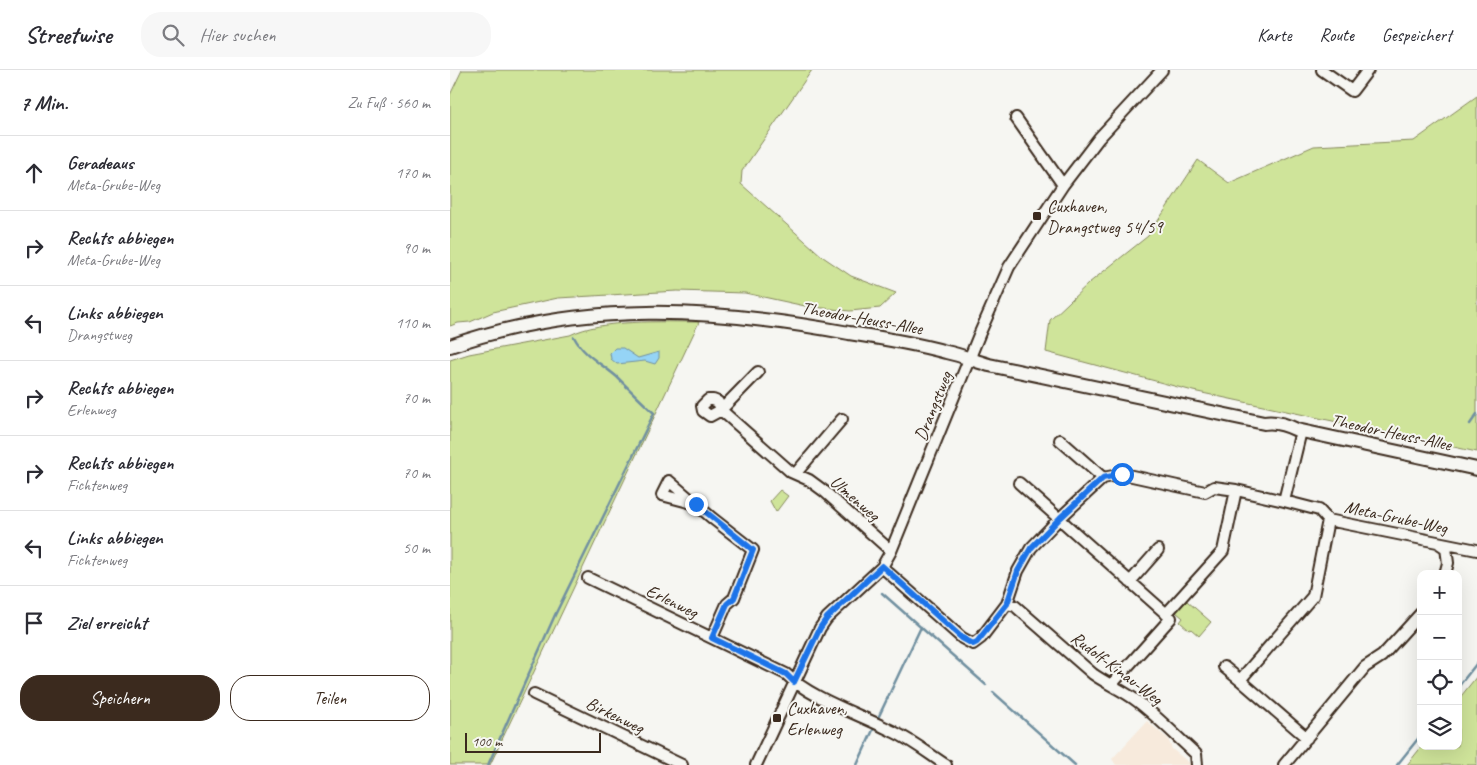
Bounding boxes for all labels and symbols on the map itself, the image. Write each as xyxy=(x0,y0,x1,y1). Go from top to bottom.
place label: Cuxhaven, Drangstweg 54/59 xyxy=(1047,195,1165,238)
marker: Cuxhaven, Drangstweg 54/59 xyxy=(1031,210,1043,222)
street label: Theodor-Heuss-Allee xyxy=(800,297,925,340)
street label: Drangstweg xyxy=(909,367,957,444)
street label: Theodor-Heuss-Allee xyxy=(1329,409,1454,456)
route start xyxy=(1111,463,1134,486)
street label: Ulmenweg xyxy=(826,470,886,527)
route end xyxy=(685,493,708,516)
street label: Meta-Grube-Weg xyxy=(1343,495,1451,539)
street label: Erlenweg xyxy=(643,579,703,624)
street label: Rudolf-Kinau-Weg xyxy=(1067,626,1168,711)
street label: Birkenweg xyxy=(583,692,649,739)
place label: Cuxhaven, Erlenweg xyxy=(787,697,847,740)
marker: Cuxhaven, Erlenweg xyxy=(771,712,783,724)
scale bar xyxy=(465,730,601,753)

